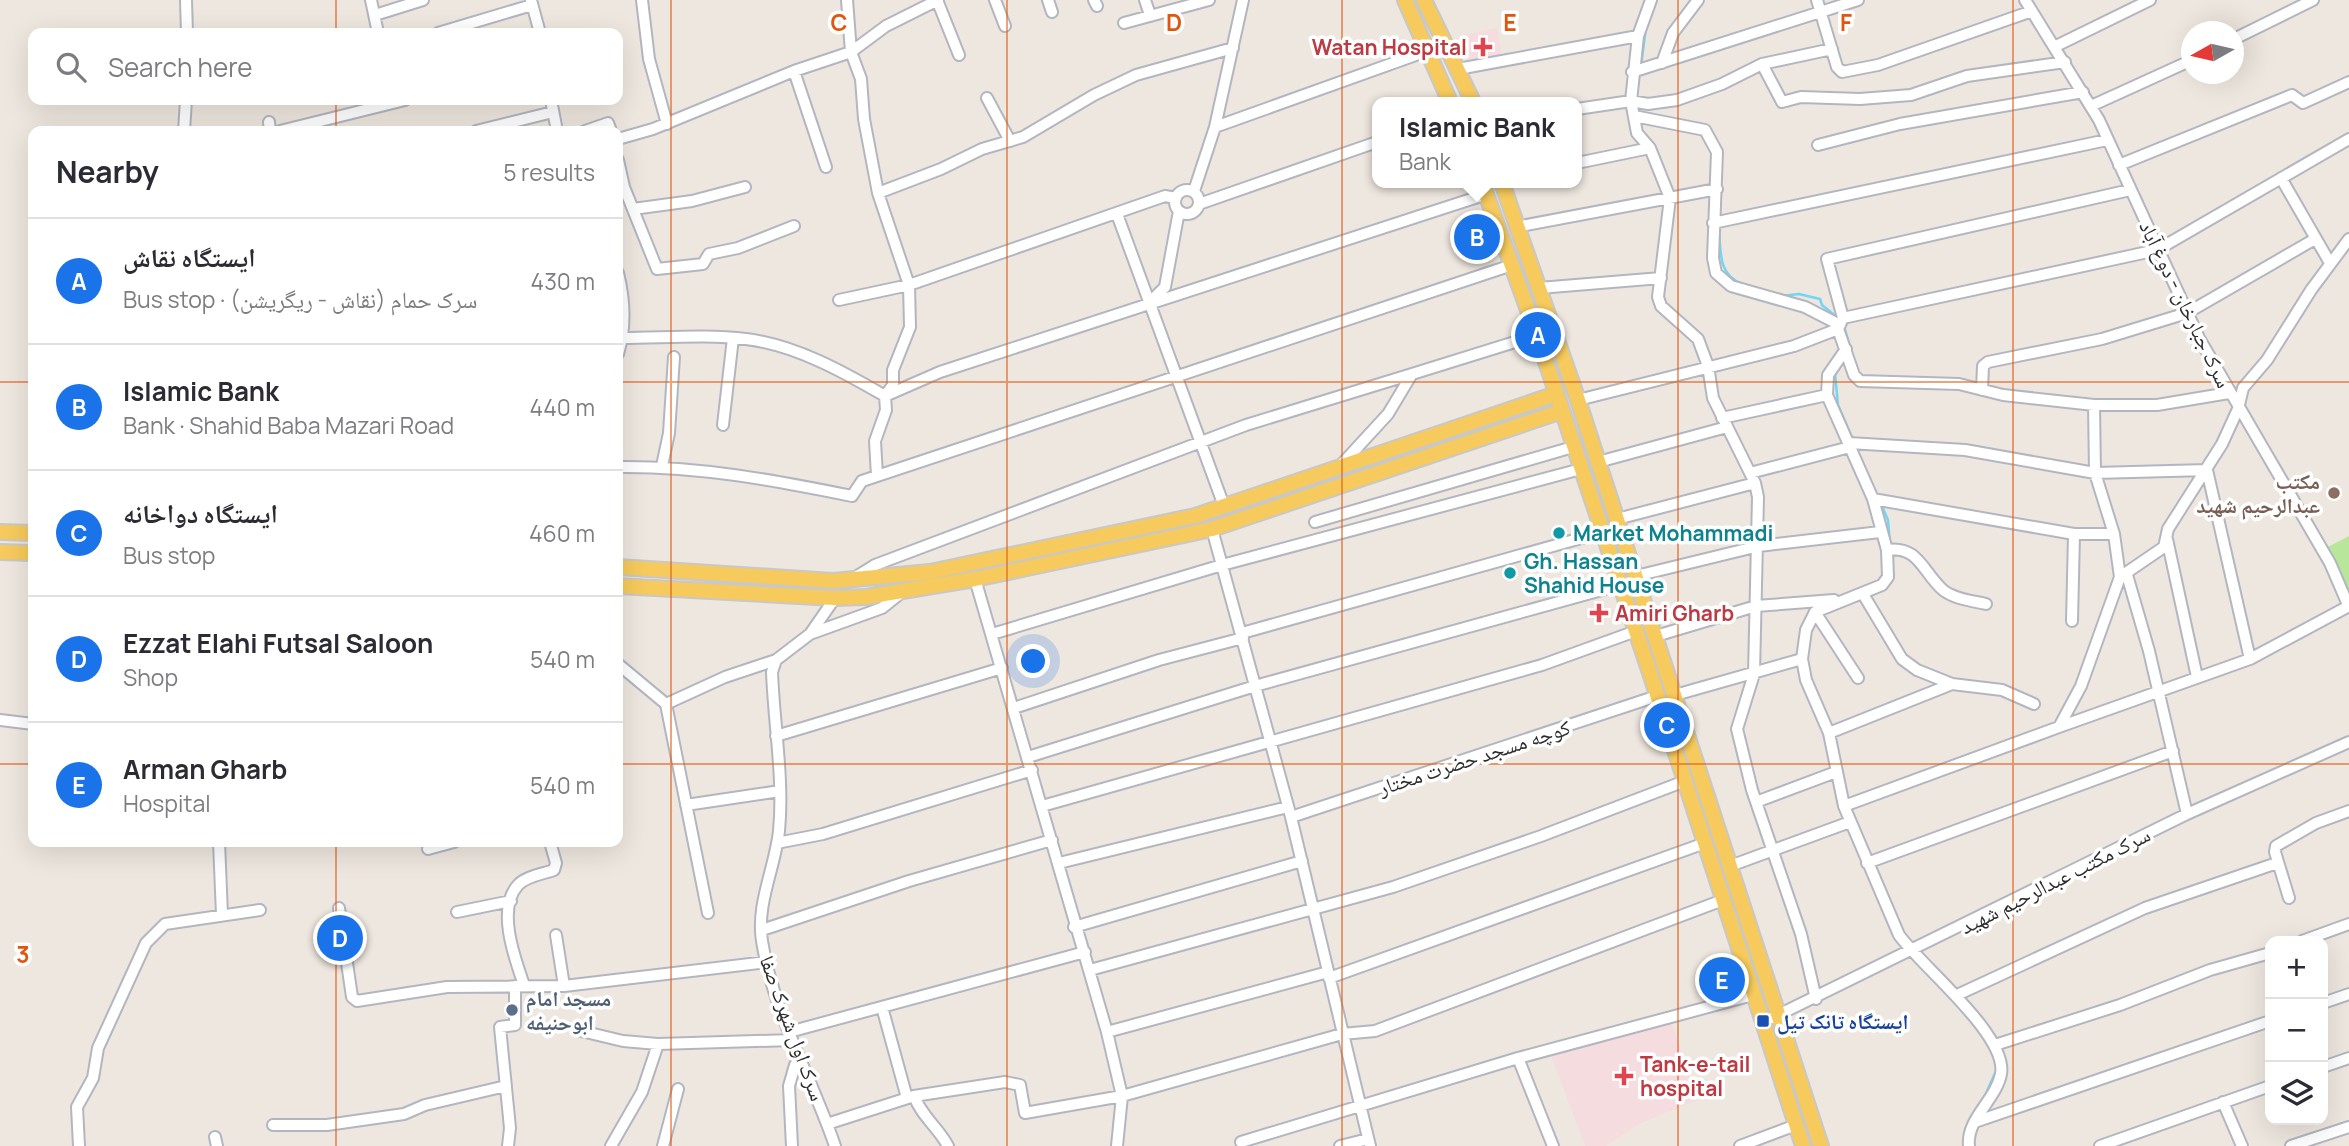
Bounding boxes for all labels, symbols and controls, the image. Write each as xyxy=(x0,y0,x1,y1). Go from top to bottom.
text: C xyxy=(831,6,848,38)
text: D xyxy=(1166,6,1182,38)
text: E xyxy=(1503,6,1517,38)
text: F xyxy=(1840,6,1852,38)
north arrow xyxy=(2181,21,2244,84)
search box xyxy=(28,28,623,105)
place label: Watan Hospital xyxy=(1312,33,1467,61)
marker: Watan Hospital xyxy=(1473,37,1493,57)
icon: search xyxy=(52,48,90,86)
text: Search here xyxy=(108,49,253,85)
popup xyxy=(1372,97,1582,188)
text: Islamic Bank xyxy=(1399,109,1555,145)
text: Bank xyxy=(1399,145,1451,177)
text: Nearby xyxy=(56,151,159,192)
text: 5 results xyxy=(503,156,595,188)
pin: B xyxy=(1454,211,1500,263)
street label: سرک جبارخان - دوغ آباد xyxy=(2133,216,2239,392)
text: ایستگاه نقاش xyxy=(123,239,256,275)
text: A xyxy=(71,265,87,297)
text: 430 m xyxy=(531,265,595,297)
text: Bus stop · سرک حمام (نقاش - ریگریشن) xyxy=(123,283,477,315)
pin: A xyxy=(1515,309,1561,361)
text: Islamic Bank xyxy=(123,373,279,409)
text: B xyxy=(72,391,86,423)
text: 440 m xyxy=(530,391,595,423)
text: Bank · Shahid Baba Mazari Road xyxy=(123,409,454,441)
place label: مکتب عبدالرحیم شهید xyxy=(2196,467,2320,520)
marker: مکتب عبدالرحیم شهید xyxy=(2326,485,2342,501)
text: ایستگاه دواخانه xyxy=(123,495,278,531)
text: C xyxy=(71,517,88,549)
text: 460 m xyxy=(529,517,595,549)
place label: Market Mohammadi xyxy=(1573,519,1773,547)
marker: Market Mohammadi xyxy=(1551,525,1567,541)
text: Bus stop xyxy=(123,539,215,571)
place label: Gh. Hassan Shahid House xyxy=(1524,547,1665,599)
marker: Gh. Hassan Shahid House xyxy=(1502,565,1518,581)
place label: Amiri Gharb xyxy=(1615,599,1734,627)
marker: Amiri Gharb xyxy=(1589,603,1609,623)
text: Ezzat Elahi Futsal Saloon xyxy=(123,625,433,661)
text: D xyxy=(71,643,87,675)
text: 540 m xyxy=(530,643,595,675)
your location xyxy=(1016,644,1050,678)
text: Shop xyxy=(123,661,178,693)
pin: C xyxy=(1644,699,1690,751)
street label: کوچه مسجد حضرت مختار xyxy=(1373,713,1574,802)
text: Arman Gharb xyxy=(123,751,287,787)
text: E xyxy=(72,769,86,801)
text: 540 m xyxy=(530,769,595,801)
text: Hospital xyxy=(123,787,211,819)
street label: سرک مکتب عبدالرحیم شهید xyxy=(1955,820,2155,941)
pin: D xyxy=(317,912,363,964)
map controls xyxy=(2265,936,2328,1125)
button: + xyxy=(2265,936,2328,999)
text: 3 xyxy=(16,938,30,970)
street label: سرک اول شهرک صفا xyxy=(754,951,832,1105)
pin: E xyxy=(1699,954,1745,1006)
place label: مسجد امام ابوحنیفه xyxy=(526,984,611,1036)
button: − xyxy=(2265,999,2328,1062)
marker: مسجد امام ابوحنیفه xyxy=(504,1002,520,1018)
place label: ایستگاه تانک تیل xyxy=(1777,1007,1908,1035)
marker: ایستگاه تانک تیل xyxy=(1755,1013,1771,1029)
place label: Tank-e-tail hospital xyxy=(1640,1050,1750,1102)
button: layers xyxy=(2265,1062,2328,1125)
marker: Tank-e-tail hospital xyxy=(1614,1066,1634,1086)

